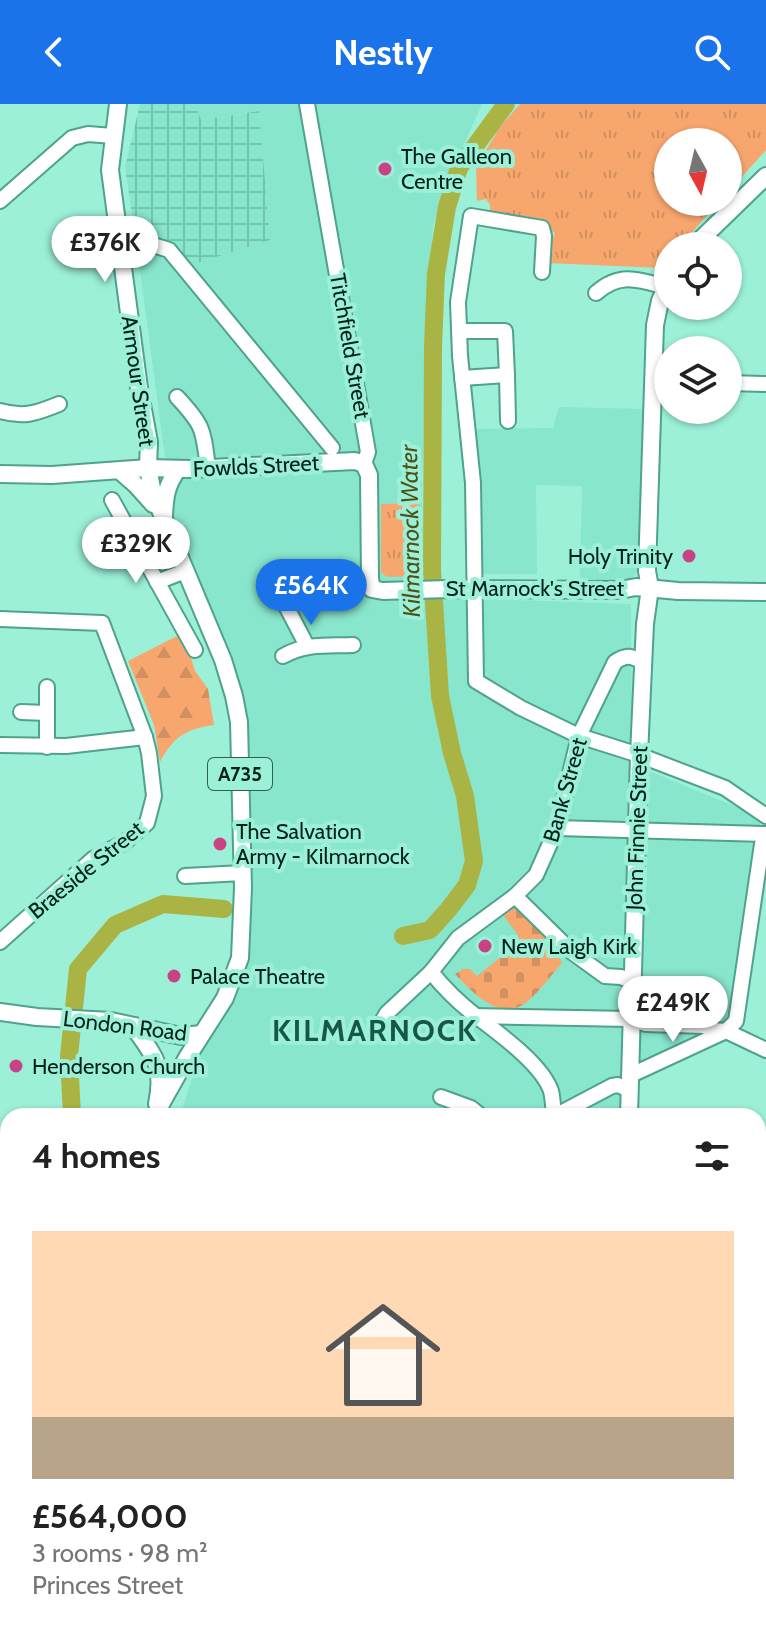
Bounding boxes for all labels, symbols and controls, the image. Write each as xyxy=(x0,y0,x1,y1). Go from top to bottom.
icon: back xyxy=(32,30,76,74)
text: Nestly xyxy=(333,30,433,74)
icon: search xyxy=(690,30,734,74)
north arrow xyxy=(654,128,742,216)
map controls xyxy=(654,128,742,424)
place label: The Galleon Centre xyxy=(401,143,512,195)
marker: The Galleon Centre xyxy=(376,160,394,178)
pin: £376K xyxy=(49,216,161,284)
text: £376K xyxy=(69,226,141,258)
button: locate xyxy=(654,232,742,320)
street label: Titchfield Street xyxy=(324,271,376,421)
street label: Armour Street xyxy=(115,314,161,449)
button: layers xyxy=(654,336,742,424)
water label: Kilmarnock Water xyxy=(394,443,426,618)
street label: Fowlds Street xyxy=(192,449,320,483)
pin: £329K xyxy=(80,517,192,585)
text: £329K xyxy=(100,527,172,559)
place label: Holy Trinity xyxy=(568,543,673,570)
marker: Holy Trinity xyxy=(680,547,698,565)
pin: £564K xyxy=(255,559,367,627)
text: £564K xyxy=(274,569,348,601)
street label: St Marnock's Street xyxy=(446,575,625,602)
street label: Bank Street xyxy=(537,734,593,845)
street label: John Finnie Street xyxy=(621,745,653,912)
road number: A735 xyxy=(208,758,272,790)
street label: Braeside Street xyxy=(23,815,149,925)
place label: The Salvation Army - Kilmarnock xyxy=(236,818,410,870)
marker: The Salvation Army - Kilmarnock xyxy=(211,835,229,853)
place label: New Laigh Kirk xyxy=(501,933,637,960)
marker: New Laigh Kirk xyxy=(476,937,494,955)
place label: Palace Theatre xyxy=(190,963,325,990)
marker: Palace Theatre xyxy=(165,967,183,985)
pin: £249K xyxy=(617,976,729,1044)
text: £249K xyxy=(636,986,710,1018)
street label: London Road xyxy=(62,1005,188,1047)
district label: KILMARNOCK xyxy=(272,1012,478,1049)
place label: Henderson Church xyxy=(32,1053,205,1080)
marker: Henderson Church xyxy=(7,1057,25,1075)
icon: filters xyxy=(690,1134,734,1178)
text: 4 homes xyxy=(32,1135,160,1177)
icon: home xyxy=(311,1283,455,1427)
text: £564,000 xyxy=(32,1495,188,1537)
text: 3 rooms · 98 m² xyxy=(32,1537,208,1569)
text: Princes Street xyxy=(32,1569,183,1601)

